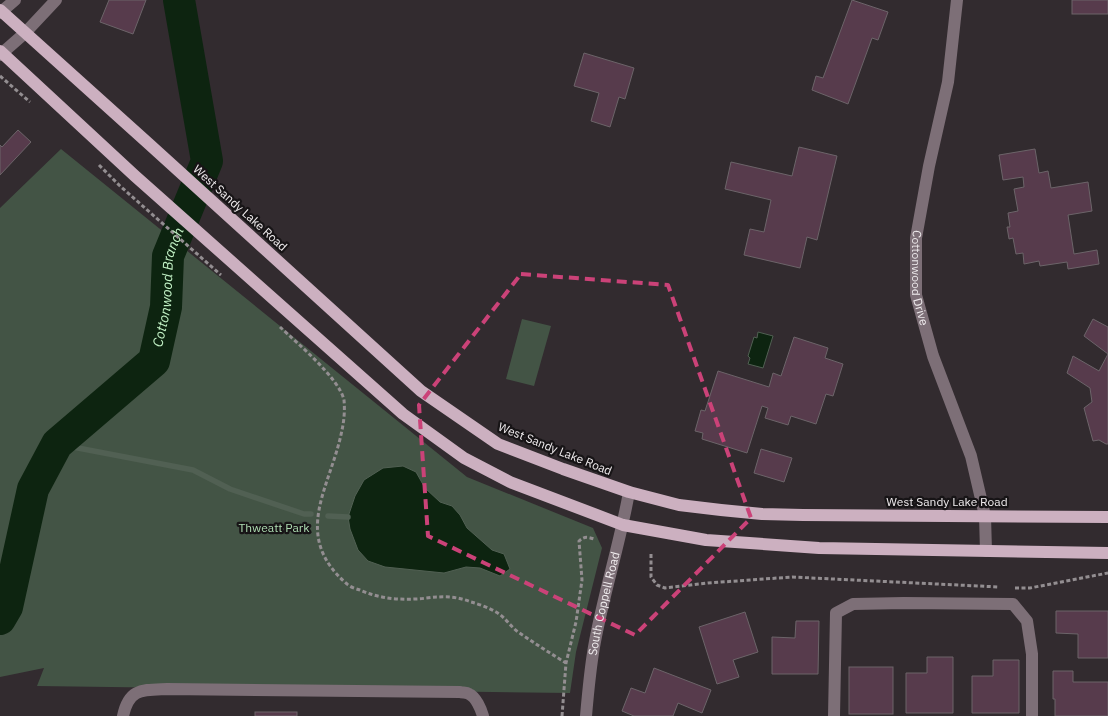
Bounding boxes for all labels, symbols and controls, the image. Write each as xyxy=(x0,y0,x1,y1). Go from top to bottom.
street label: West Sandy Lake Road xyxy=(190,161,290,254)
water label: Cottonwood Branch xyxy=(148,224,188,349)
street label: Cottonwood Drive xyxy=(909,229,932,327)
street label: West Sandy Lake Road xyxy=(496,419,614,478)
street label: West Sandy Lake Road xyxy=(886,494,1008,509)
park label: Thweatt Park xyxy=(238,520,310,535)
street label: South Coppell Road xyxy=(585,550,623,657)

